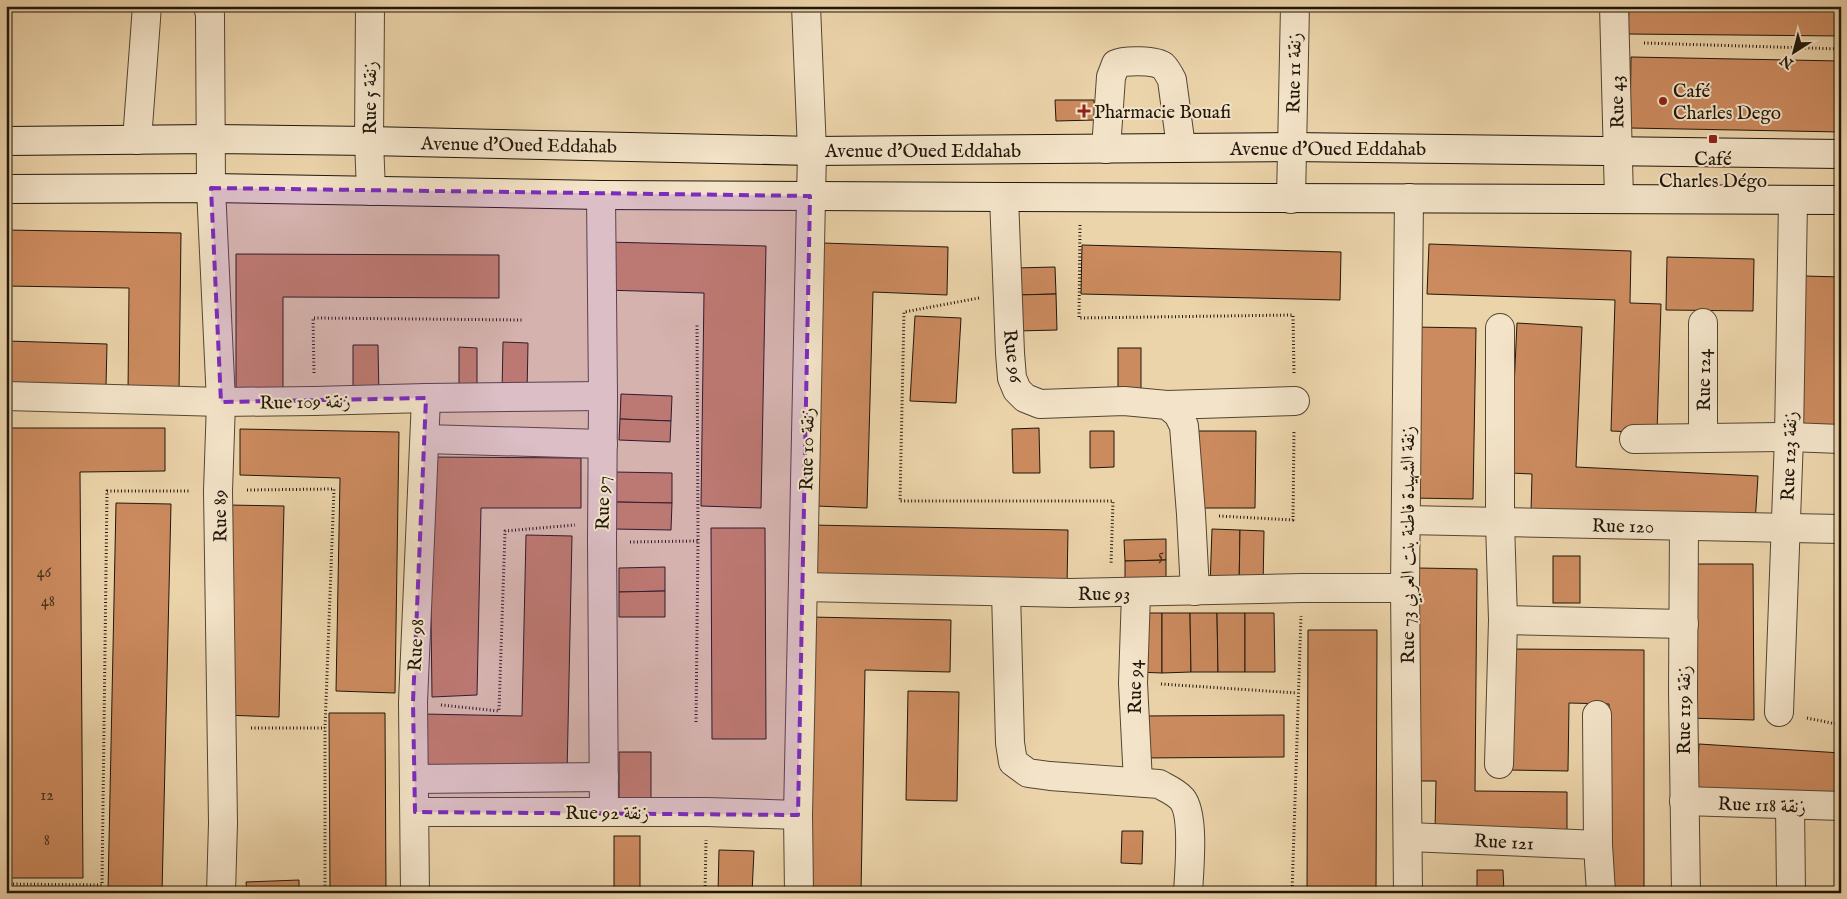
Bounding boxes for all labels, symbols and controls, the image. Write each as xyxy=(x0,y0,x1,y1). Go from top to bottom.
north arrow xyxy=(1770,28,1820,78)
street label: Rue 11 زنقة xyxy=(1282,32,1308,114)
text: N xyxy=(1777,51,1798,73)
street label: Rue 5 زنقة xyxy=(359,61,383,135)
street label: Rue 43 xyxy=(1606,75,1630,129)
place label: Café Charles Dego xyxy=(1673,80,1781,126)
marker: Café Charles Dego xyxy=(1657,95,1669,107)
place label: Pharmacie Bouafi xyxy=(1094,101,1231,125)
marker: Pharmacie Bouafi xyxy=(1078,105,1090,117)
street label: Avenue d'Oued Eddahab xyxy=(420,132,617,160)
marker: Café Charles Dégo xyxy=(1707,133,1719,145)
street label: Avenue d'Oued Eddahab xyxy=(1229,138,1426,162)
street label: Avenue d'Oued Eddahab xyxy=(824,140,1021,164)
place label: Café Charles Dégo xyxy=(1659,148,1767,194)
street label: Rue 96 xyxy=(997,328,1027,385)
street label: Rue 124 xyxy=(1693,348,1717,411)
street label: Rue 109 زنقة xyxy=(259,390,351,416)
street label: Rue 10 زنقة xyxy=(795,407,821,491)
street label: Rue 123 زنقة xyxy=(1776,411,1804,501)
street label: Rue 73 زنقة الشهيدة فاطنة بنت العربي xyxy=(1397,426,1423,664)
street label: Rue 97 xyxy=(592,476,616,530)
street label: Rue 89 xyxy=(209,489,233,543)
street label: Rue 120 xyxy=(1592,514,1654,540)
house number: 5 xyxy=(1158,546,1164,566)
house number: 46 xyxy=(37,563,52,583)
street label: Rue 93 xyxy=(1078,583,1130,607)
house number: 48 xyxy=(41,592,55,612)
street label: Rue 98 xyxy=(404,618,430,672)
street label: Rue 94 xyxy=(1124,659,1148,714)
street label: Rue 119 زنقة xyxy=(1673,665,1697,755)
house number: 12 xyxy=(40,786,54,806)
street label: Rue 118 زنقة xyxy=(1717,792,1807,820)
street label: Rue 92 زنقة xyxy=(565,802,649,826)
street label: Rue 121 xyxy=(1473,829,1535,857)
house number: 8 xyxy=(44,831,50,851)

